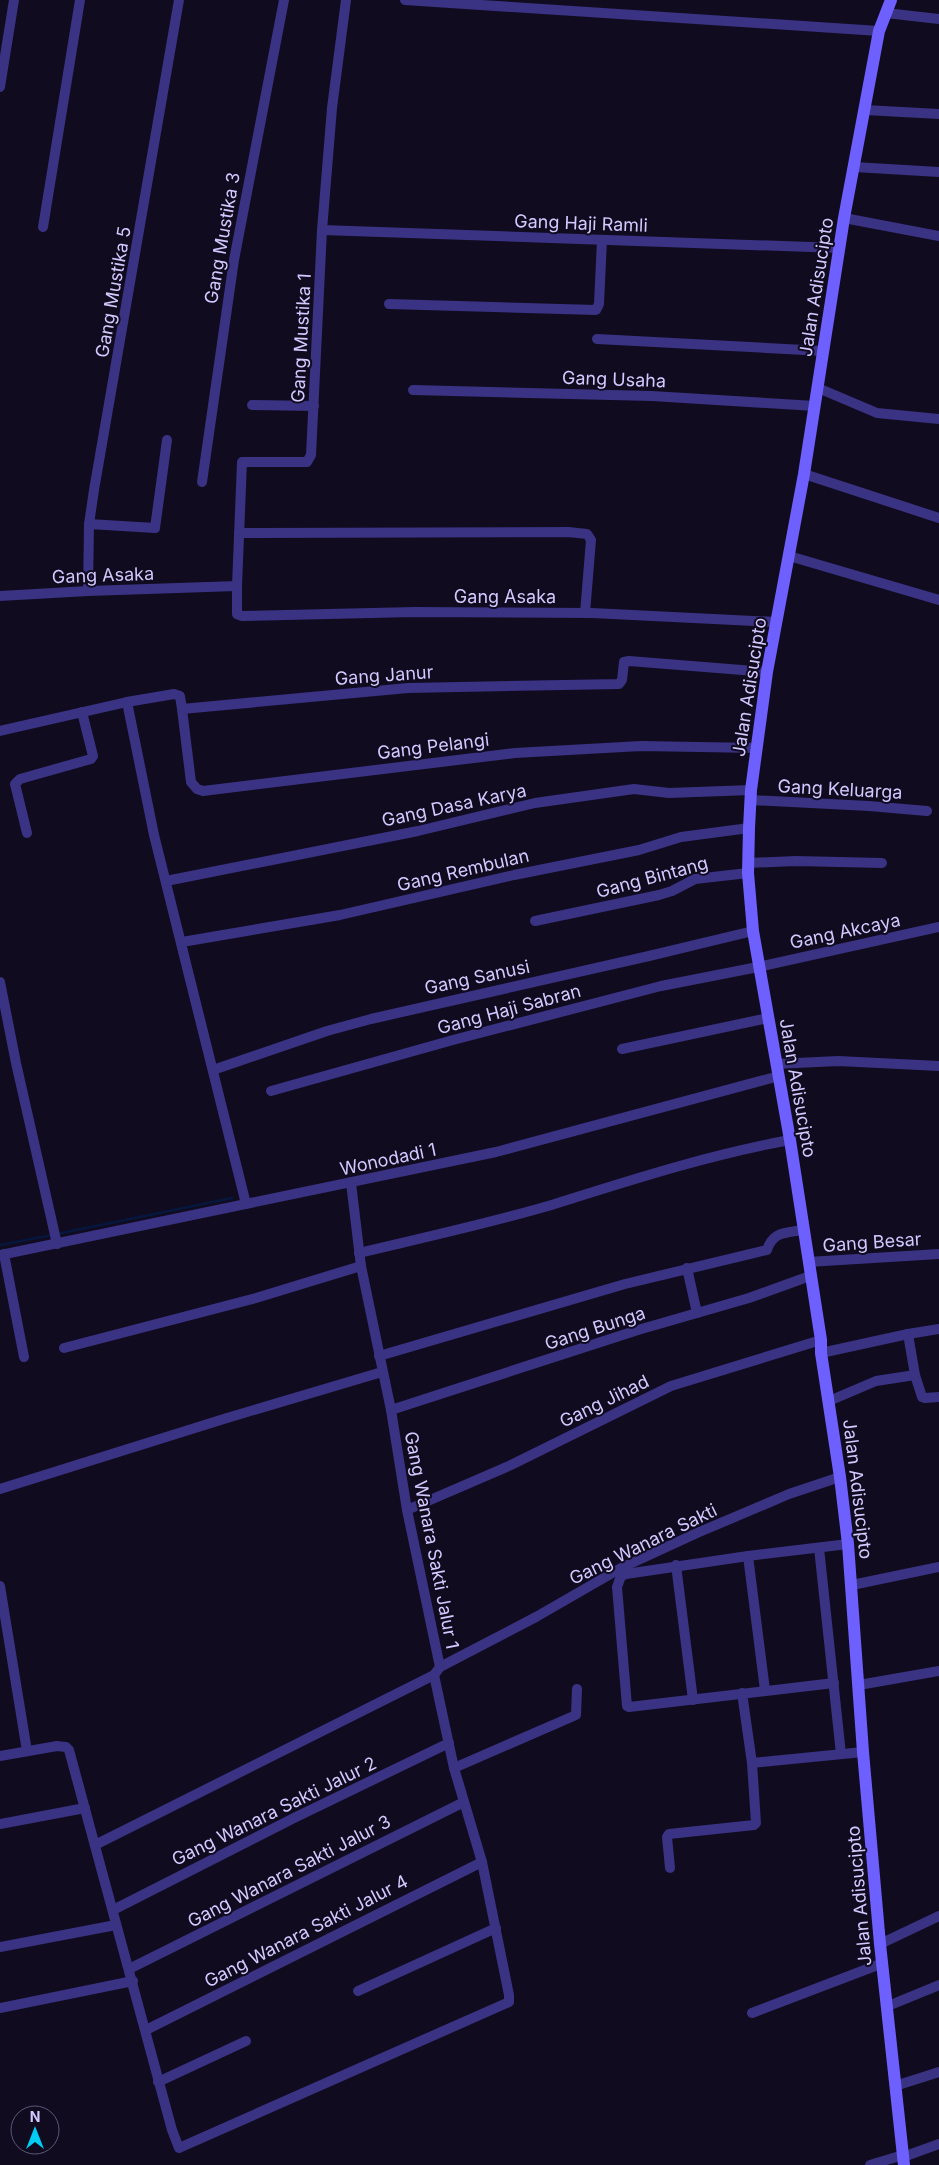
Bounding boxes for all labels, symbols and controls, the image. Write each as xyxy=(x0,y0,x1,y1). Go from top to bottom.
street label: Gang Mustika 3 xyxy=(200,171,244,305)
street label: Gang Haji Ramli xyxy=(514,210,648,236)
street label: Jalan Adisucipto xyxy=(795,216,837,358)
street label: Gang Mustika 5 xyxy=(91,225,135,359)
street label: Gang Mustika 1 xyxy=(287,273,315,403)
street label: Gang Usaha xyxy=(562,367,666,391)
street label: Gang Asaka xyxy=(52,563,154,587)
street label: Gang Asaka xyxy=(454,586,556,607)
street label: Jalan Adisucipto xyxy=(728,616,770,758)
street label: Gang Janur xyxy=(334,661,434,689)
street label: Gang Pelangi xyxy=(376,729,490,763)
street label: Gang Keluarga xyxy=(777,775,903,803)
street label: Gang Dasa Karya xyxy=(380,779,528,831)
street label: Gang Rembulan xyxy=(395,845,531,895)
street label: Gang Bintang xyxy=(594,852,710,902)
street label: Gang Akcaya xyxy=(788,909,902,953)
street label: Gang Sanusi xyxy=(422,956,532,998)
street label: Gang Haji Sabran xyxy=(435,980,583,1038)
street label: Jalan Adisucipto xyxy=(775,1017,821,1159)
street label: Wonodadi 1 xyxy=(338,1139,438,1179)
street label: Gang Besar xyxy=(822,1228,922,1256)
street label: Gang Bunga xyxy=(542,1302,648,1354)
street label: Gang Jihad xyxy=(556,1370,652,1432)
street label: Jalan Adisucipto xyxy=(839,1418,877,1560)
street label: Gang Wanara Sakti Jalur 1 xyxy=(401,1429,463,1651)
street label: Gang Wanara Sakti xyxy=(566,1499,720,1589)
street label: Gang Wanara Sakti Jalur 2 xyxy=(168,1752,380,1870)
street label: Gang Wanara Sakti Jalur 3 xyxy=(184,1811,394,1931)
street label: Jalan Adisucipto xyxy=(842,1825,876,1967)
street label: Gang Wanara Sakti Jalur 4 xyxy=(201,1870,411,1992)
north arrow xyxy=(10,2105,60,2155)
text: N xyxy=(30,2108,40,2125)

